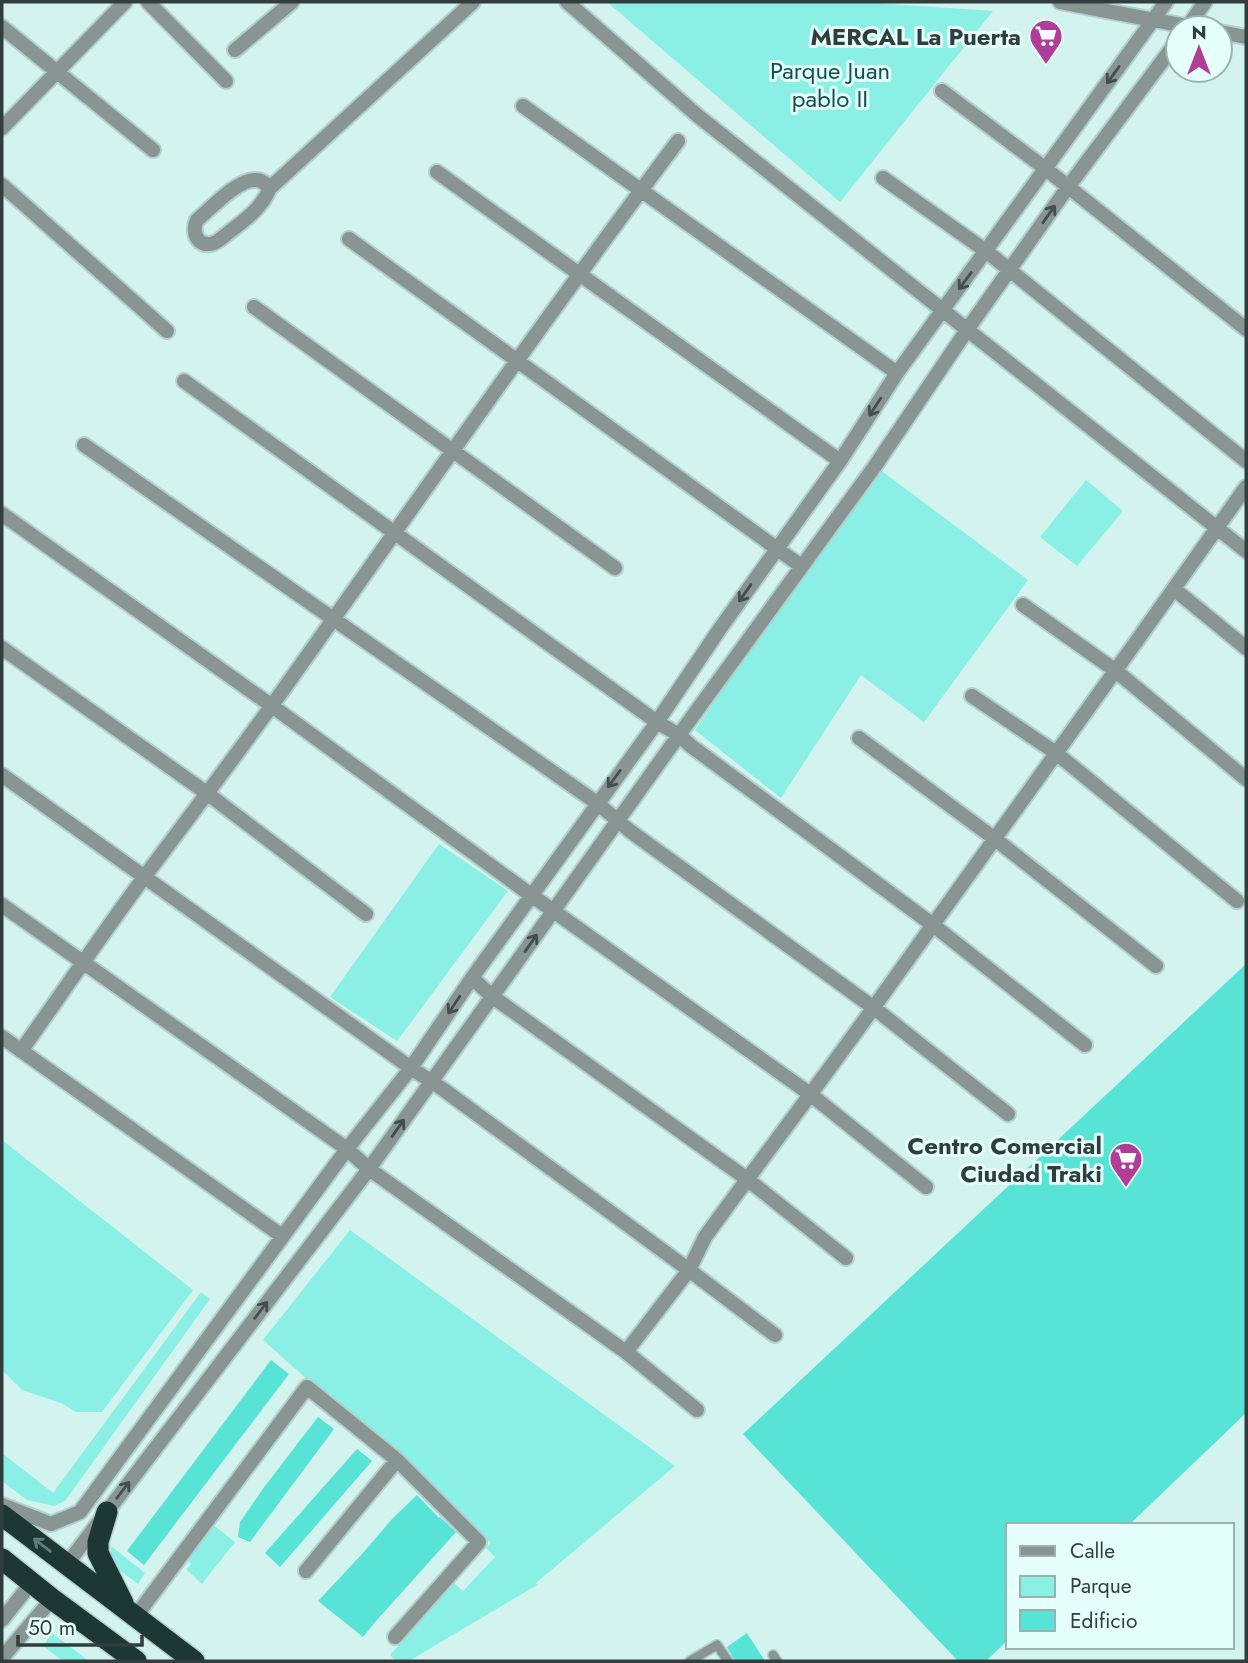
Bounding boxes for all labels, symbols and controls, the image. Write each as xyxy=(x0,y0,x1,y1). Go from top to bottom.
north arrow xyxy=(1164,14,1234,84)
supermarket icon: MERCAL La Puerta xyxy=(1027,17,1065,66)
place label: MERCAL La Puerta xyxy=(810,19,1021,54)
text: N xyxy=(1191,19,1207,46)
park label: Parque Juan pablo II xyxy=(770,53,890,116)
one-way arrow xyxy=(1106,65,1120,84)
one-way arrow xyxy=(1042,205,1056,224)
one-way arrow xyxy=(958,271,972,290)
one-way arrow xyxy=(868,397,883,416)
one-way arrow xyxy=(738,583,752,602)
one-way arrow xyxy=(607,770,622,788)
one-way arrow xyxy=(524,934,538,953)
one-way arrow xyxy=(447,994,461,1014)
one-way arrow xyxy=(391,1119,405,1138)
place label: Centro Comercial Ciudad Traki xyxy=(907,1128,1102,1191)
supermarket icon: Centro Comercial Ciudad Traki xyxy=(1107,1140,1145,1189)
one-way arrow xyxy=(254,1301,269,1319)
one-way arrow xyxy=(116,1482,131,1500)
legend xyxy=(1006,1523,1234,1649)
text: Calle xyxy=(1070,1536,1115,1566)
one-way arrow xyxy=(34,1538,52,1553)
text: Parque xyxy=(1070,1571,1132,1601)
scale bar xyxy=(18,1604,142,1648)
text: Edificio xyxy=(1070,1606,1137,1636)
text: 50 m xyxy=(28,1613,75,1643)

